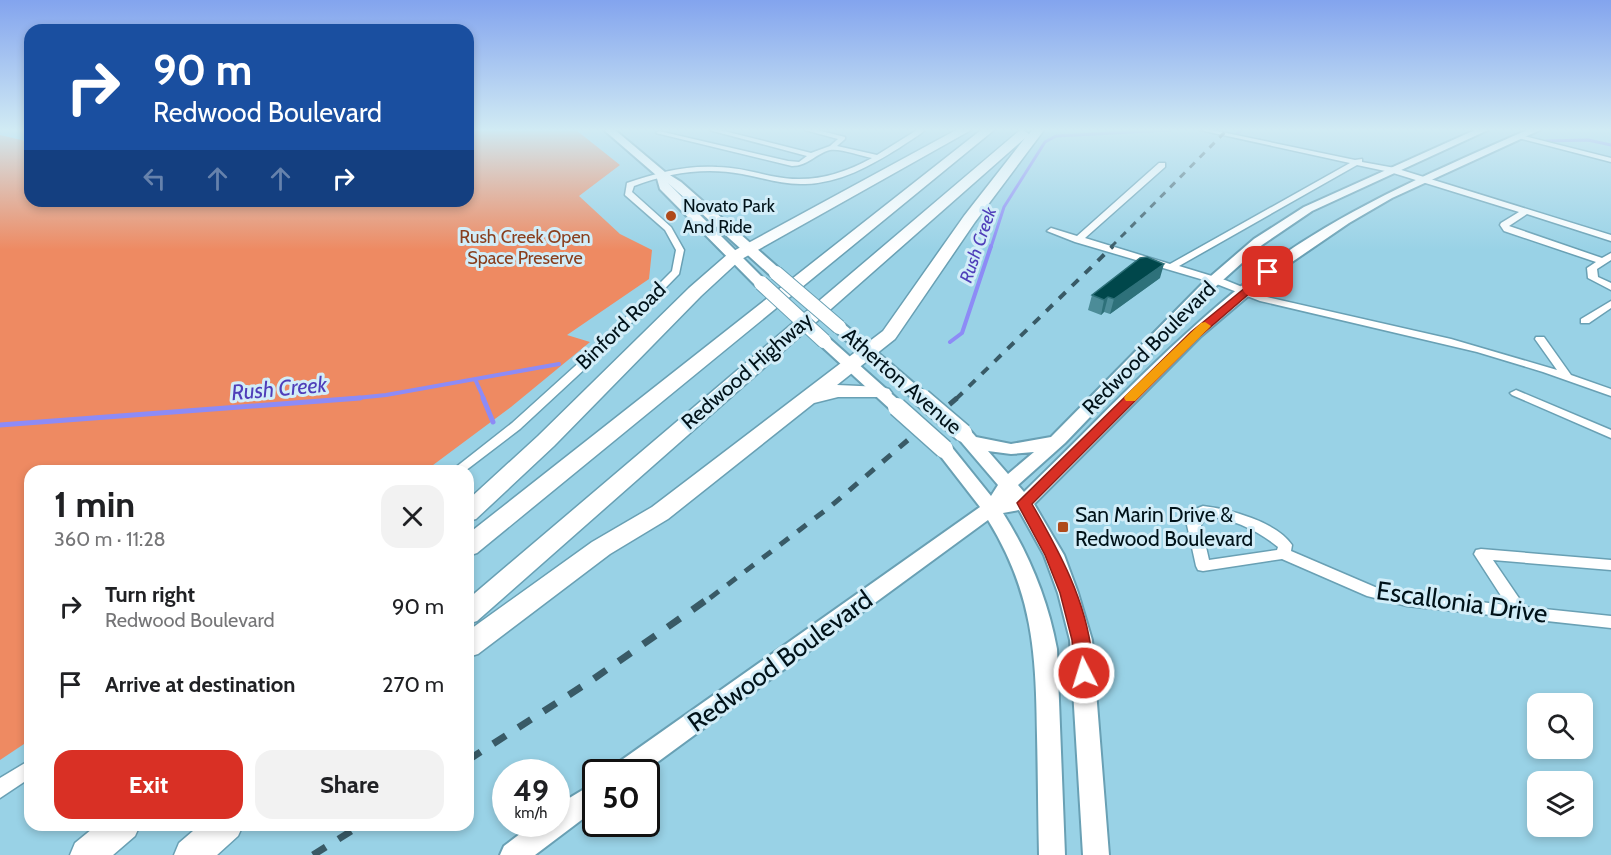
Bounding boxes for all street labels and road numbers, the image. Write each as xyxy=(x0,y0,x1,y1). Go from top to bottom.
street label: Redwood Boulevard xyxy=(1077,276,1220,419)
street label: Binford Road xyxy=(571,277,671,375)
street label: Redwood Highway xyxy=(676,307,818,434)
street label: Atherton Avenue xyxy=(838,322,967,439)
street label: Escallonia Drive xyxy=(1374,574,1550,630)
street label: Redwood Boulevard xyxy=(681,583,879,739)

